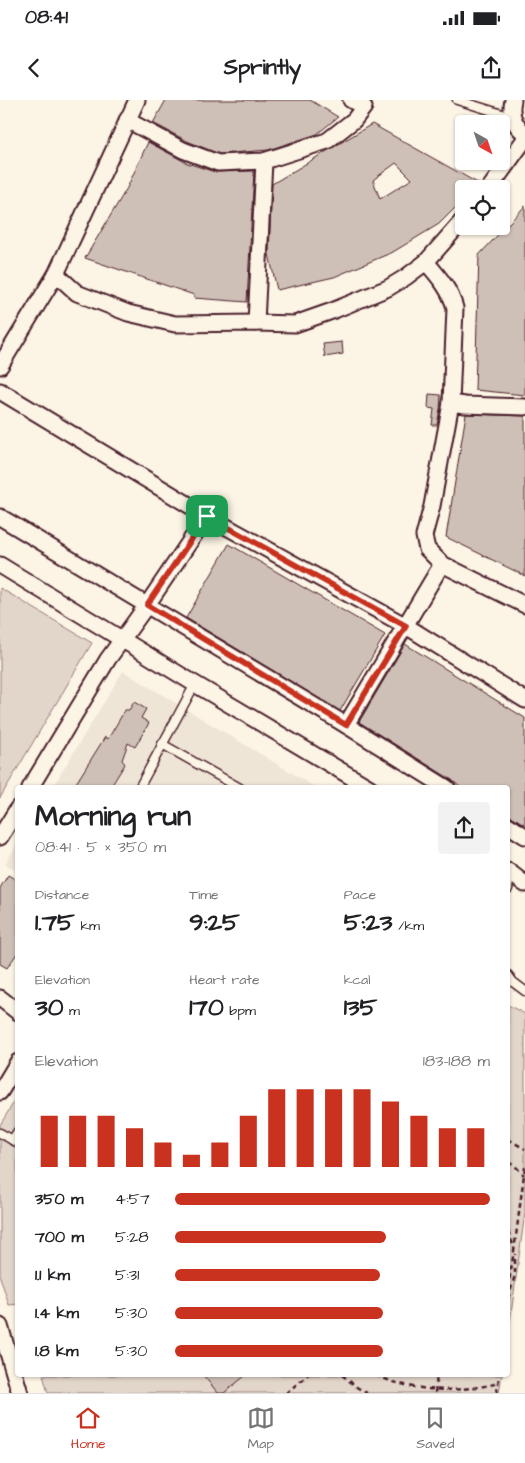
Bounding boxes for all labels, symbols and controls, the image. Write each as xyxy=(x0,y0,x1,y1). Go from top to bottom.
text: 08:41 xyxy=(25,4,68,31)
text: Sprintly xyxy=(224,52,301,83)
icon: back xyxy=(20,54,48,82)
icon: share xyxy=(477,54,505,82)
north arrow xyxy=(455,115,510,170)
map controls xyxy=(455,115,510,235)
button: locate xyxy=(455,180,510,235)
pin xyxy=(186,495,228,537)
icon: arrive xyxy=(193,502,221,530)
text: Morning run xyxy=(35,797,191,836)
button: share xyxy=(438,802,490,854)
text: 08:41 · 5 × 350 m xyxy=(35,836,166,858)
text: Distance xyxy=(35,885,89,905)
text: Time xyxy=(189,885,219,905)
text: Pace xyxy=(344,885,376,905)
text: 1.75 xyxy=(35,905,75,940)
text: 9:25 xyxy=(189,905,240,940)
text: 5:23 xyxy=(344,905,393,940)
text: km xyxy=(75,916,100,936)
text: /km xyxy=(393,916,424,936)
text: Elevation xyxy=(35,970,90,990)
text: Heart rate xyxy=(189,970,260,990)
text: kcal xyxy=(344,970,370,990)
text: 30 xyxy=(35,990,64,1025)
text: 170 xyxy=(189,990,224,1025)
text: 135 xyxy=(344,990,377,1025)
text: m xyxy=(64,1001,80,1021)
text: bpm xyxy=(224,1001,256,1021)
text: Elevation xyxy=(35,1050,98,1072)
text: 183–188 m xyxy=(423,1050,490,1072)
text: 350 m xyxy=(35,1188,83,1210)
text: 4:57 xyxy=(115,1188,150,1210)
text: 700 m xyxy=(35,1226,84,1248)
text: 5:28 xyxy=(115,1226,149,1248)
text: 1.1 km xyxy=(35,1264,70,1286)
text: 5:31 xyxy=(115,1264,139,1286)
text: 1.4 km xyxy=(35,1302,79,1324)
text: 5:30 xyxy=(115,1302,147,1324)
text: 1.8 km xyxy=(35,1340,78,1362)
text: 5:30 xyxy=(115,1340,147,1362)
tab: Home xyxy=(71,1404,106,1454)
tab: Map xyxy=(247,1404,275,1454)
tab: Saved xyxy=(416,1404,454,1454)

